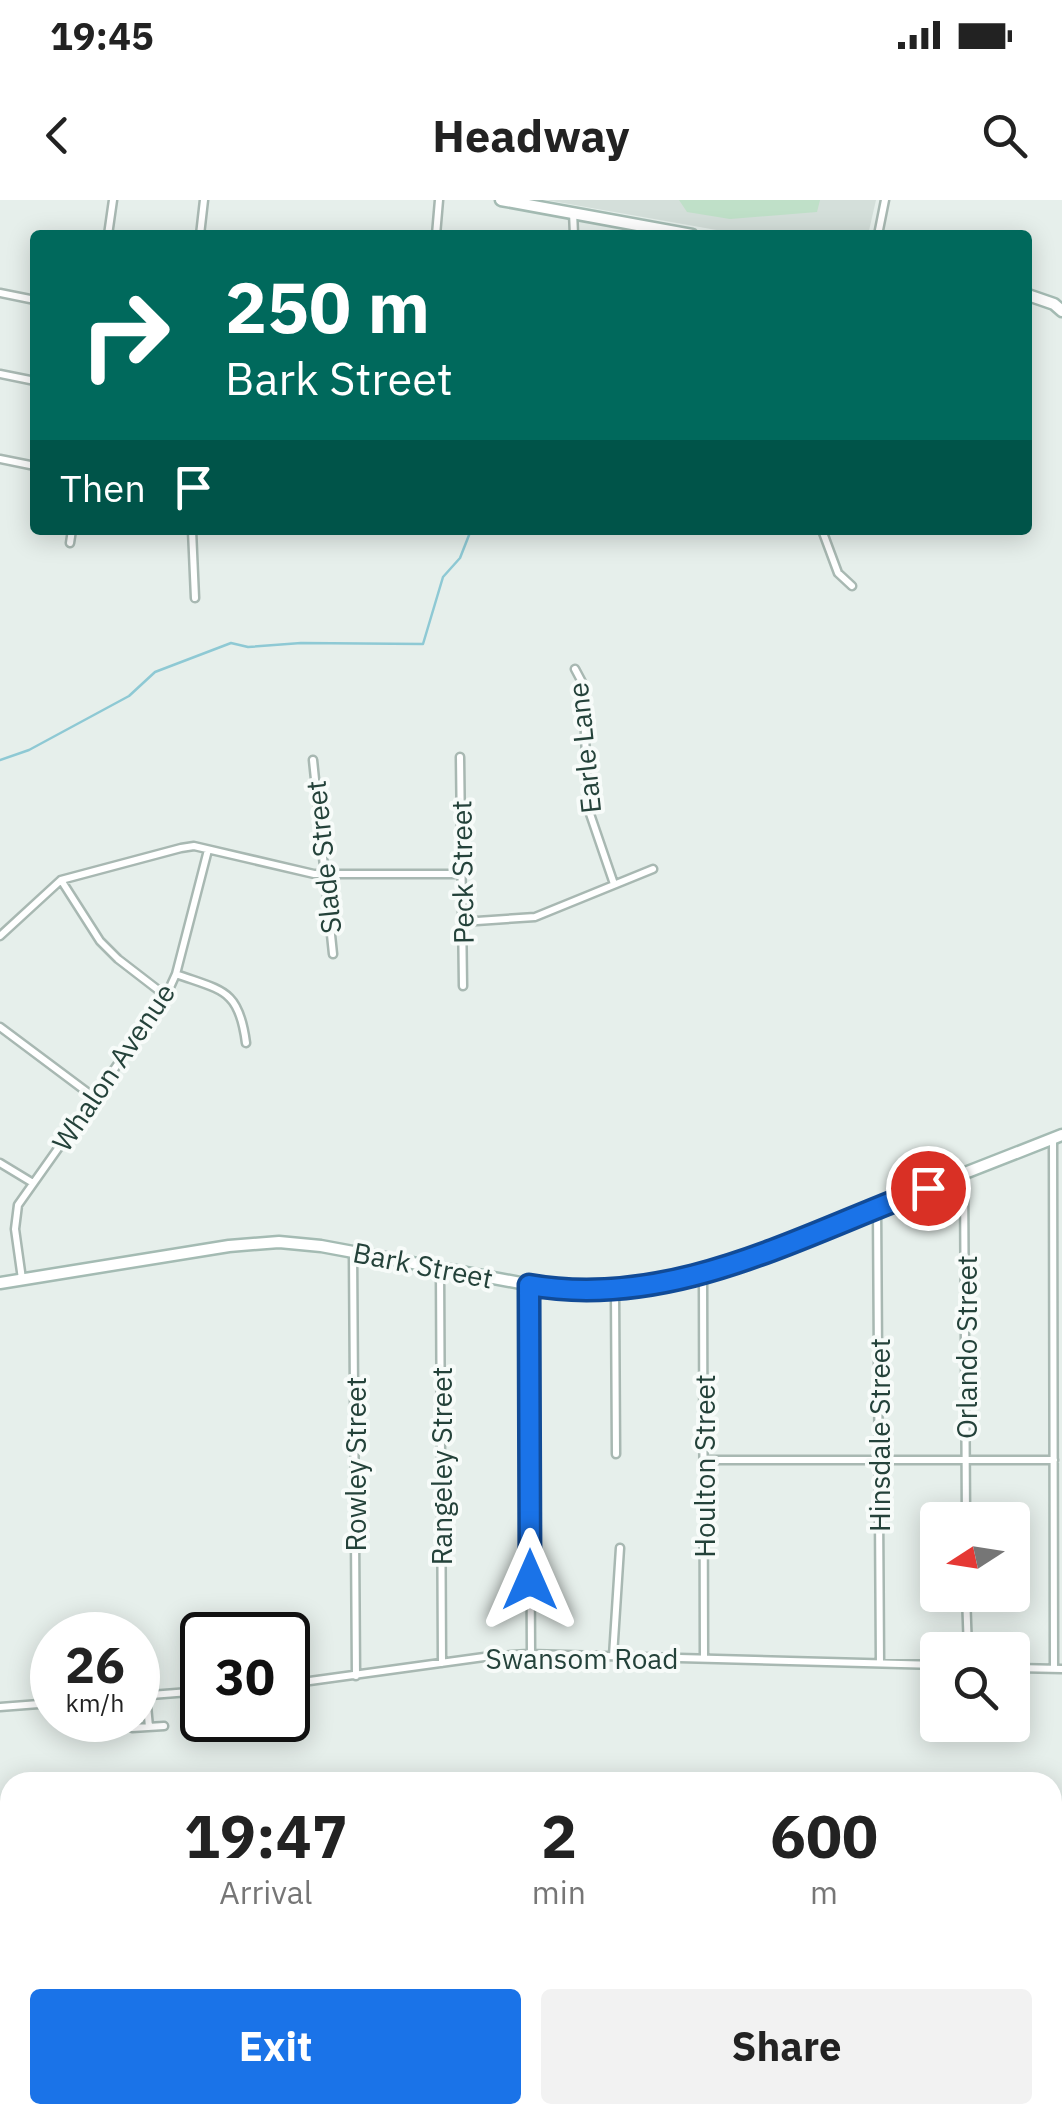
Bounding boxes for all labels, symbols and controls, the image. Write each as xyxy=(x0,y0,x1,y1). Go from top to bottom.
text: 19:45 xyxy=(50,11,154,60)
text: Headway xyxy=(432,106,630,164)
icon: back xyxy=(30,108,85,163)
icon: search xyxy=(977,108,1032,163)
text: 250 m xyxy=(225,261,430,352)
icon: right xyxy=(60,270,190,400)
text: Bark Street xyxy=(225,349,453,407)
icon: arrive xyxy=(166,460,221,515)
text: Then xyxy=(60,463,146,512)
street label: Earle Lane xyxy=(559,681,609,815)
street label: Slade Street xyxy=(297,779,349,935)
street label: Peck Street xyxy=(442,800,482,944)
street label: Whalon Avenue xyxy=(43,976,183,1158)
pin xyxy=(886,1146,971,1231)
icon: arrive xyxy=(901,1161,956,1216)
street label: Bark Street xyxy=(350,1233,496,1297)
street label: Orlando Street xyxy=(948,1255,985,1439)
street label: Hinsdale Street xyxy=(861,1338,898,1532)
street label: Rangeley Street xyxy=(423,1367,460,1565)
street label: Houlton Street xyxy=(686,1374,723,1558)
street label: Rowley Street xyxy=(337,1377,374,1551)
north arrow xyxy=(920,1502,1030,1612)
map controls xyxy=(920,1502,1030,1742)
position arrow xyxy=(478,1528,582,1632)
speed limit sign: 30 xyxy=(180,1612,310,1742)
text: 26 xyxy=(65,1632,125,1697)
button: search xyxy=(920,1632,1030,1742)
street label: Swansom Road xyxy=(485,1640,679,1677)
text: km/h xyxy=(66,1686,124,1719)
text: 19:47 xyxy=(184,1796,348,1875)
text: 2 xyxy=(541,1796,577,1875)
text: 600 xyxy=(770,1796,878,1875)
text: Arrival xyxy=(219,1871,313,1913)
text: min xyxy=(532,1871,586,1913)
text: m xyxy=(810,1871,838,1913)
button: Exit xyxy=(30,1989,521,2104)
button: Share xyxy=(541,1989,1032,2104)

